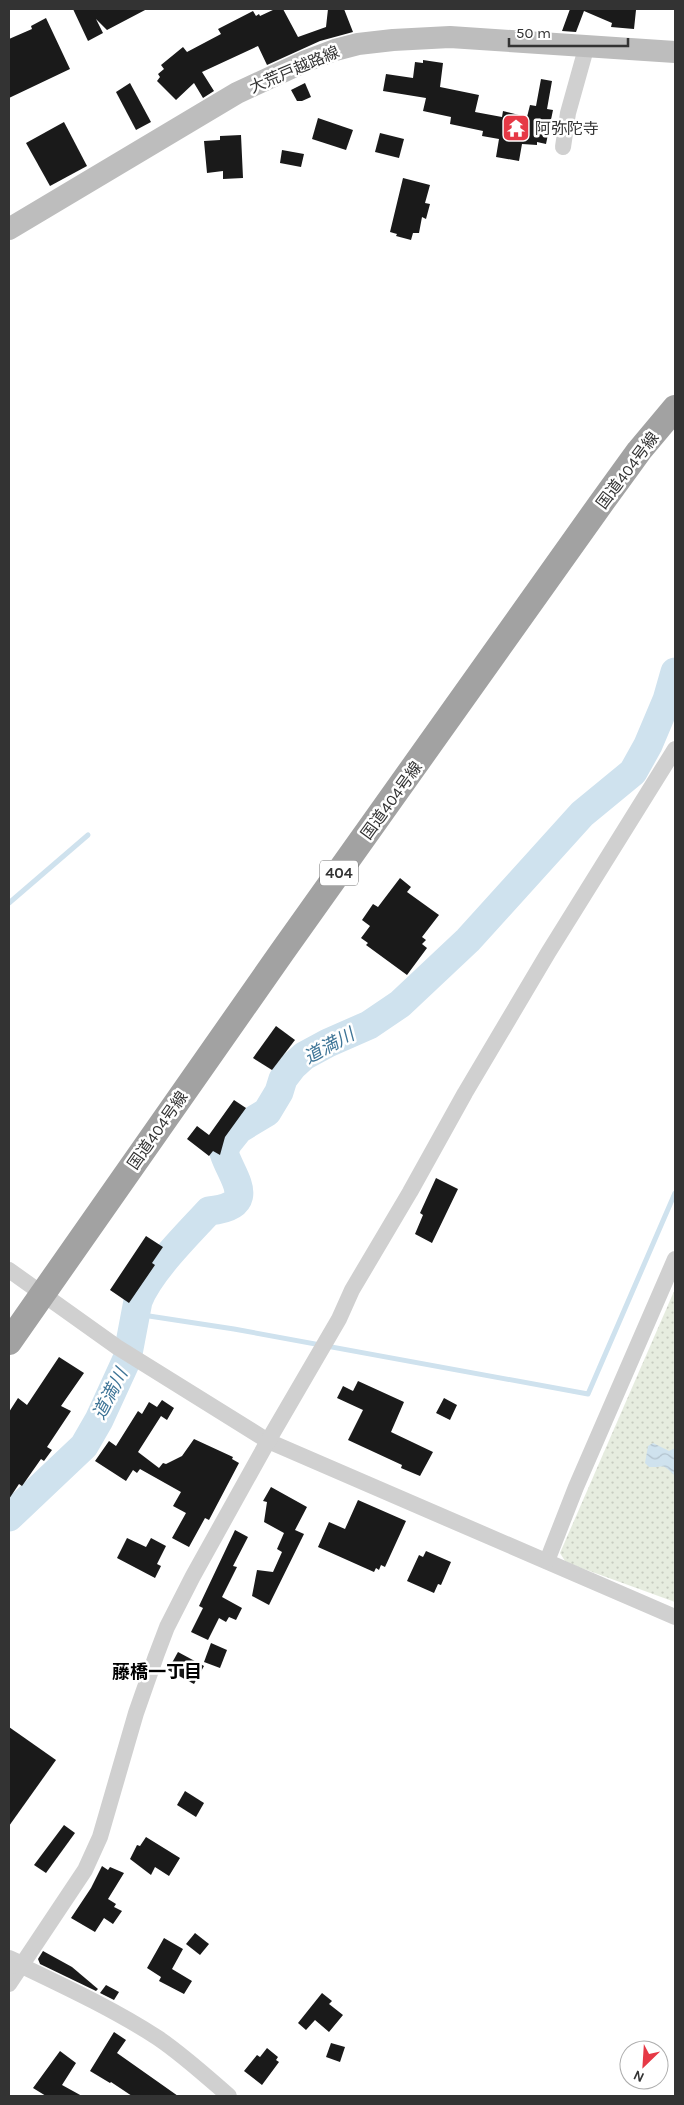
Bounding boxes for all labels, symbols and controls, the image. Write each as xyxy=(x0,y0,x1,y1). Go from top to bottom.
scale bar xyxy=(509,15,628,47)
text: 50 m xyxy=(516,24,551,42)
street label: 大荒戸越路線 xyxy=(246,42,342,97)
temple icon: 阿弥陀寺 xyxy=(501,113,531,143)
place label: 阿弥陀寺 xyxy=(535,119,599,138)
street label: 国道404号線 xyxy=(592,428,662,513)
street label: 国道404号線 xyxy=(357,758,426,843)
road number: 404 xyxy=(320,860,358,886)
water label: 道満川 xyxy=(300,1022,360,1069)
street label: 国道404号線 xyxy=(123,1087,191,1173)
water label: 道満川 xyxy=(88,1363,133,1423)
district label: 藤橋一丁目 xyxy=(112,1661,202,1683)
north arrow xyxy=(619,2040,669,2090)
text: N xyxy=(631,2067,647,2086)

